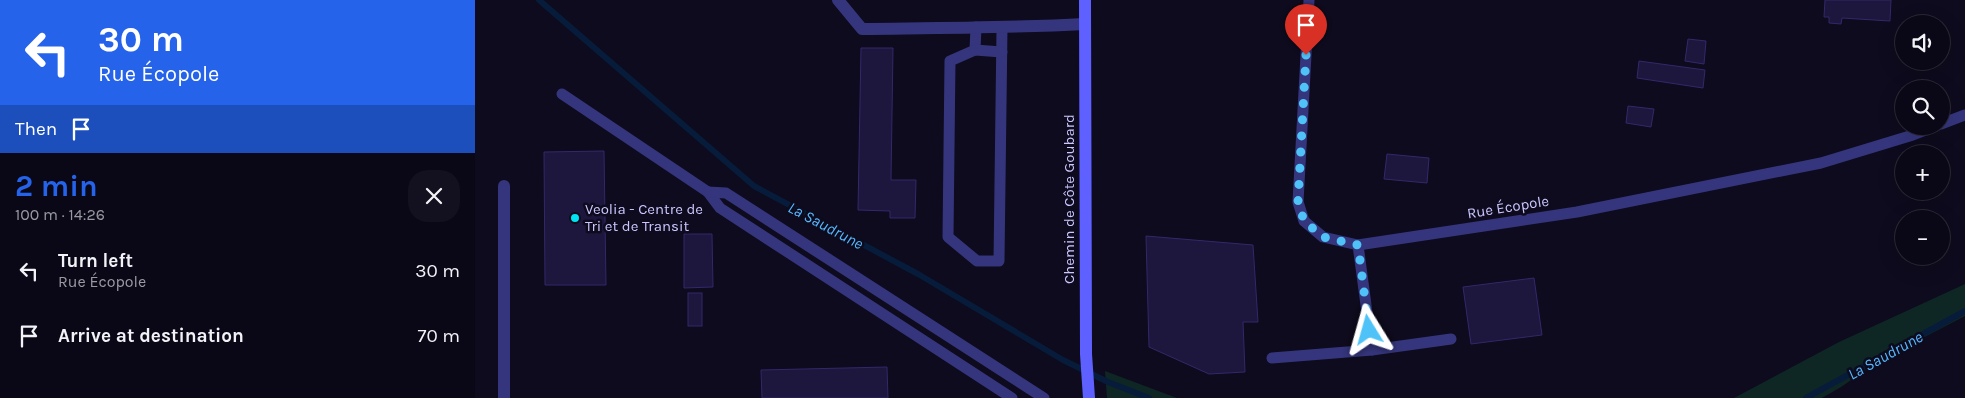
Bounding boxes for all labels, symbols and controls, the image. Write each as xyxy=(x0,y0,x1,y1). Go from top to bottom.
pin xyxy=(1285,4,1327,55)
icon: arrive xyxy=(1292,11,1320,39)
map controls xyxy=(1895,15,1950,265)
button: sound xyxy=(1895,15,1950,70)
text: 30 m xyxy=(98,19,184,60)
icon: left xyxy=(15,20,80,85)
text: Rue Écopole xyxy=(98,61,219,87)
button: search xyxy=(1895,80,1950,135)
street label: Chemin de Côte Goubard xyxy=(1060,114,1078,284)
icon: arrive xyxy=(67,115,95,143)
text: Then xyxy=(15,118,57,140)
button: + xyxy=(1895,145,1950,200)
text: 2 min xyxy=(15,168,98,204)
button: close xyxy=(408,170,460,222)
street label: Rue Écopole xyxy=(1466,192,1550,222)
water label: La Saudrune xyxy=(785,198,867,253)
place label: Veolia - Centre de Tri et de Transit xyxy=(585,200,703,235)
text: 100 m · 14:26 xyxy=(15,205,105,224)
button: − xyxy=(1895,210,1950,265)
marker: Veolia - Centre de Tri et de Transit xyxy=(569,212,581,224)
text: Turn left xyxy=(58,250,133,272)
icon: left xyxy=(15,257,43,285)
text: 30 m xyxy=(415,260,460,282)
text: Rue Écopole xyxy=(58,272,146,291)
position arrow xyxy=(1342,303,1394,355)
icon: arrive xyxy=(15,322,43,350)
text: Arrive at destination xyxy=(58,325,244,347)
text: 70 m xyxy=(418,325,460,347)
water label: La Saudrune xyxy=(1845,327,1926,384)

